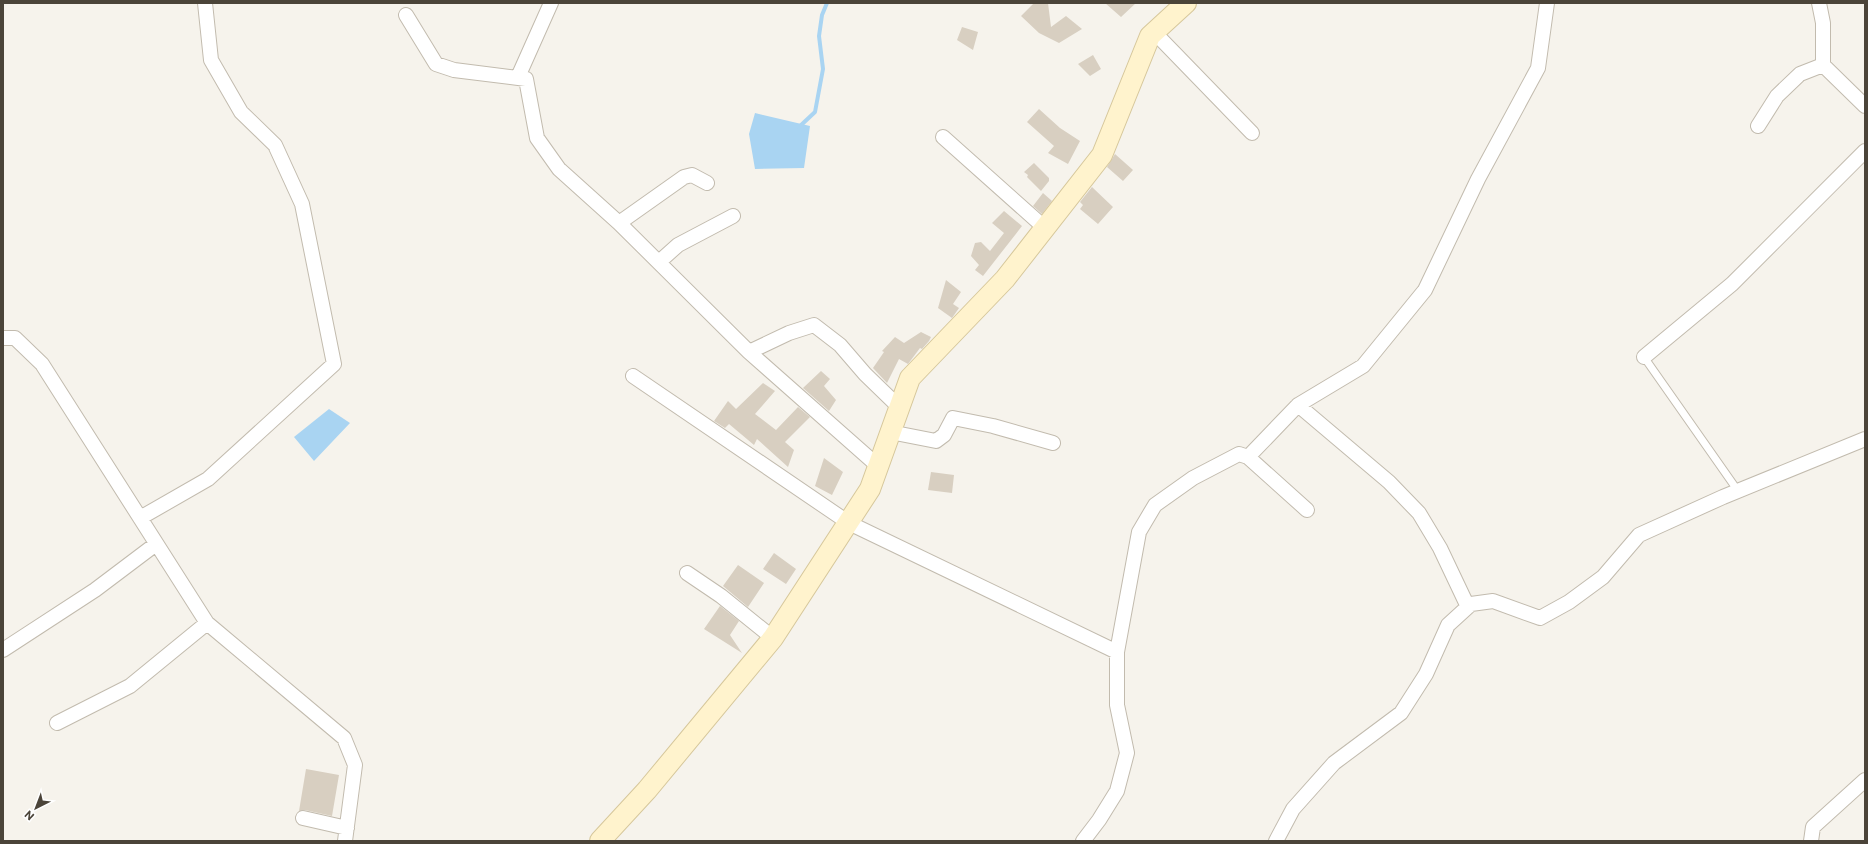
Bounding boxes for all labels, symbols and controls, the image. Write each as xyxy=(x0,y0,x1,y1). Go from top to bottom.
north arrow xyxy=(16,788,56,828)
text: N xyxy=(22,808,36,823)

